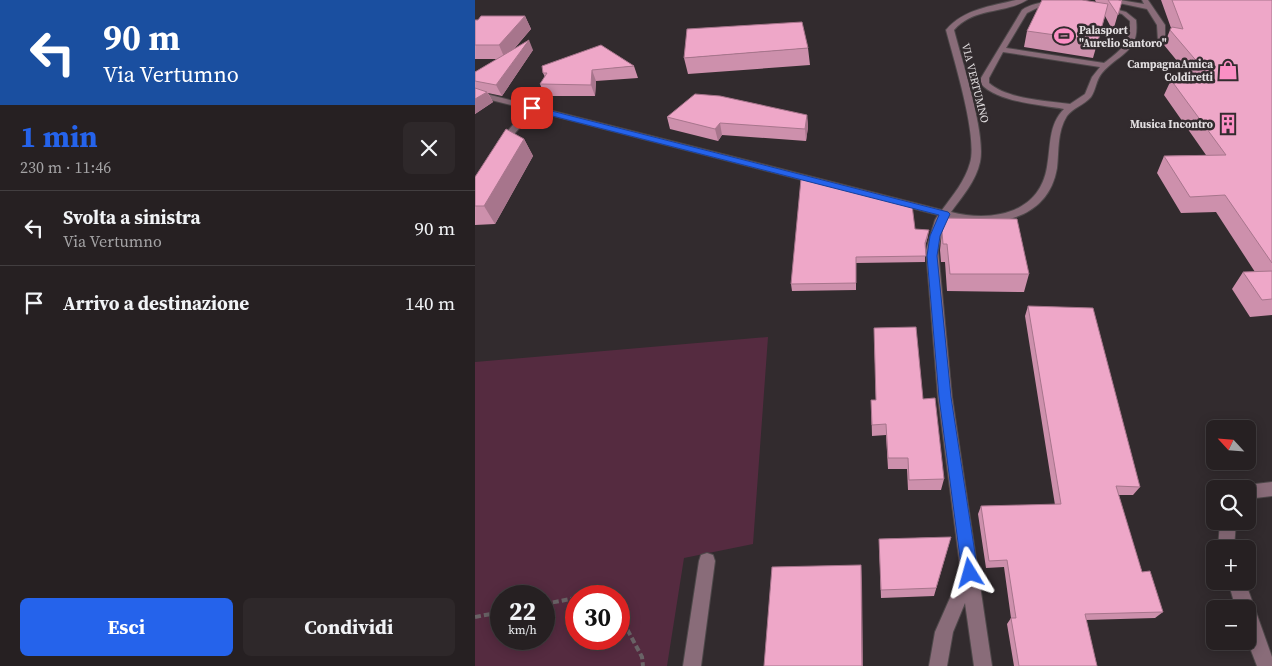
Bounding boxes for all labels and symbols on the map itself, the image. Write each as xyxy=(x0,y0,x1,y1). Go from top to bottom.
place label: Palasport "Aurelio Santoro" xyxy=(1079,23,1167,51)
sports icon: Palasport "Aurelio Santoro" xyxy=(1053,25,1075,47)
street label: VIA VERTUMNO xyxy=(958,41,992,125)
place label: CampagnaAmica Coldiretti xyxy=(1127,57,1214,85)
shop icon: CampagnaAmica Coldiretti xyxy=(1217,59,1239,81)
pin xyxy=(511,87,553,129)
building icon: Musica Incontro xyxy=(1217,113,1239,135)
place label: Musica Incontro xyxy=(1130,117,1213,132)
north arrow xyxy=(1206,420,1256,470)
position arrow xyxy=(943,546,995,598)
speed limit sign: 30 xyxy=(565,585,630,650)

